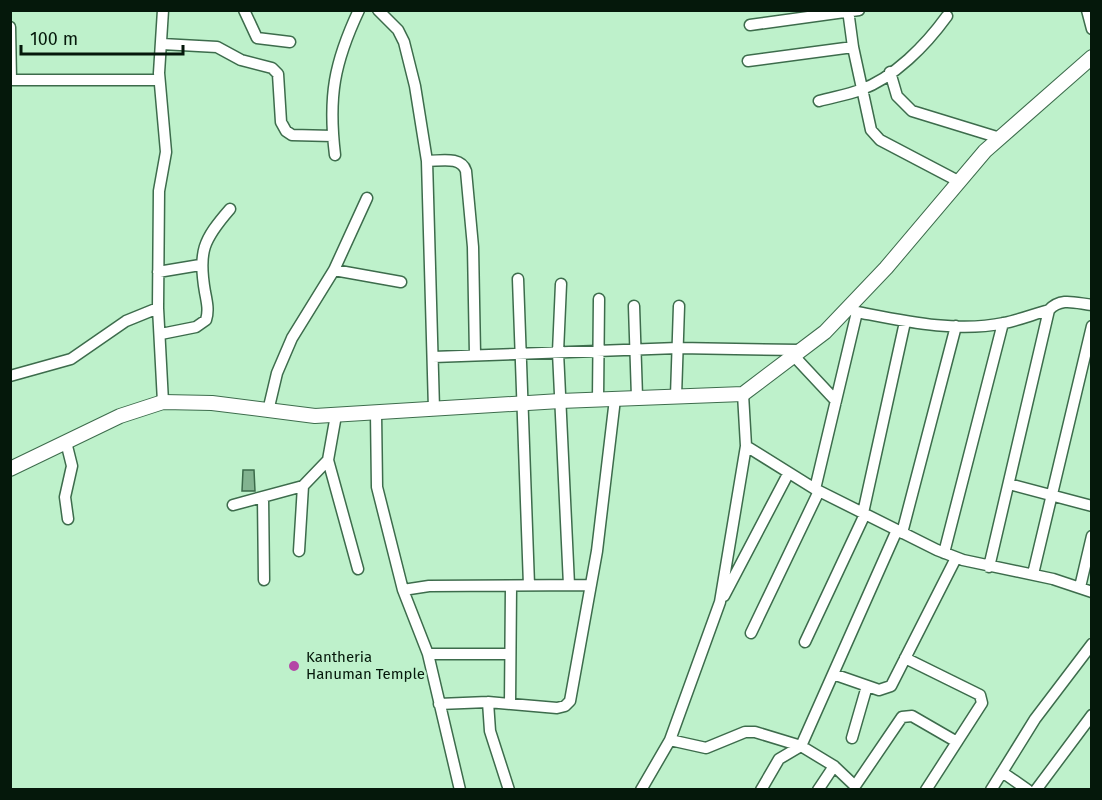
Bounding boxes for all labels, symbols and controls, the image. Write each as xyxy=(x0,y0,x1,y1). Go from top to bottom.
scale bar xyxy=(21,18,183,56)
text: 100 m xyxy=(30,28,78,50)
place label: Kantheria Hanuman Temple xyxy=(306,648,425,683)
marker: Kantheria Hanuman Temple xyxy=(287,659,301,673)

